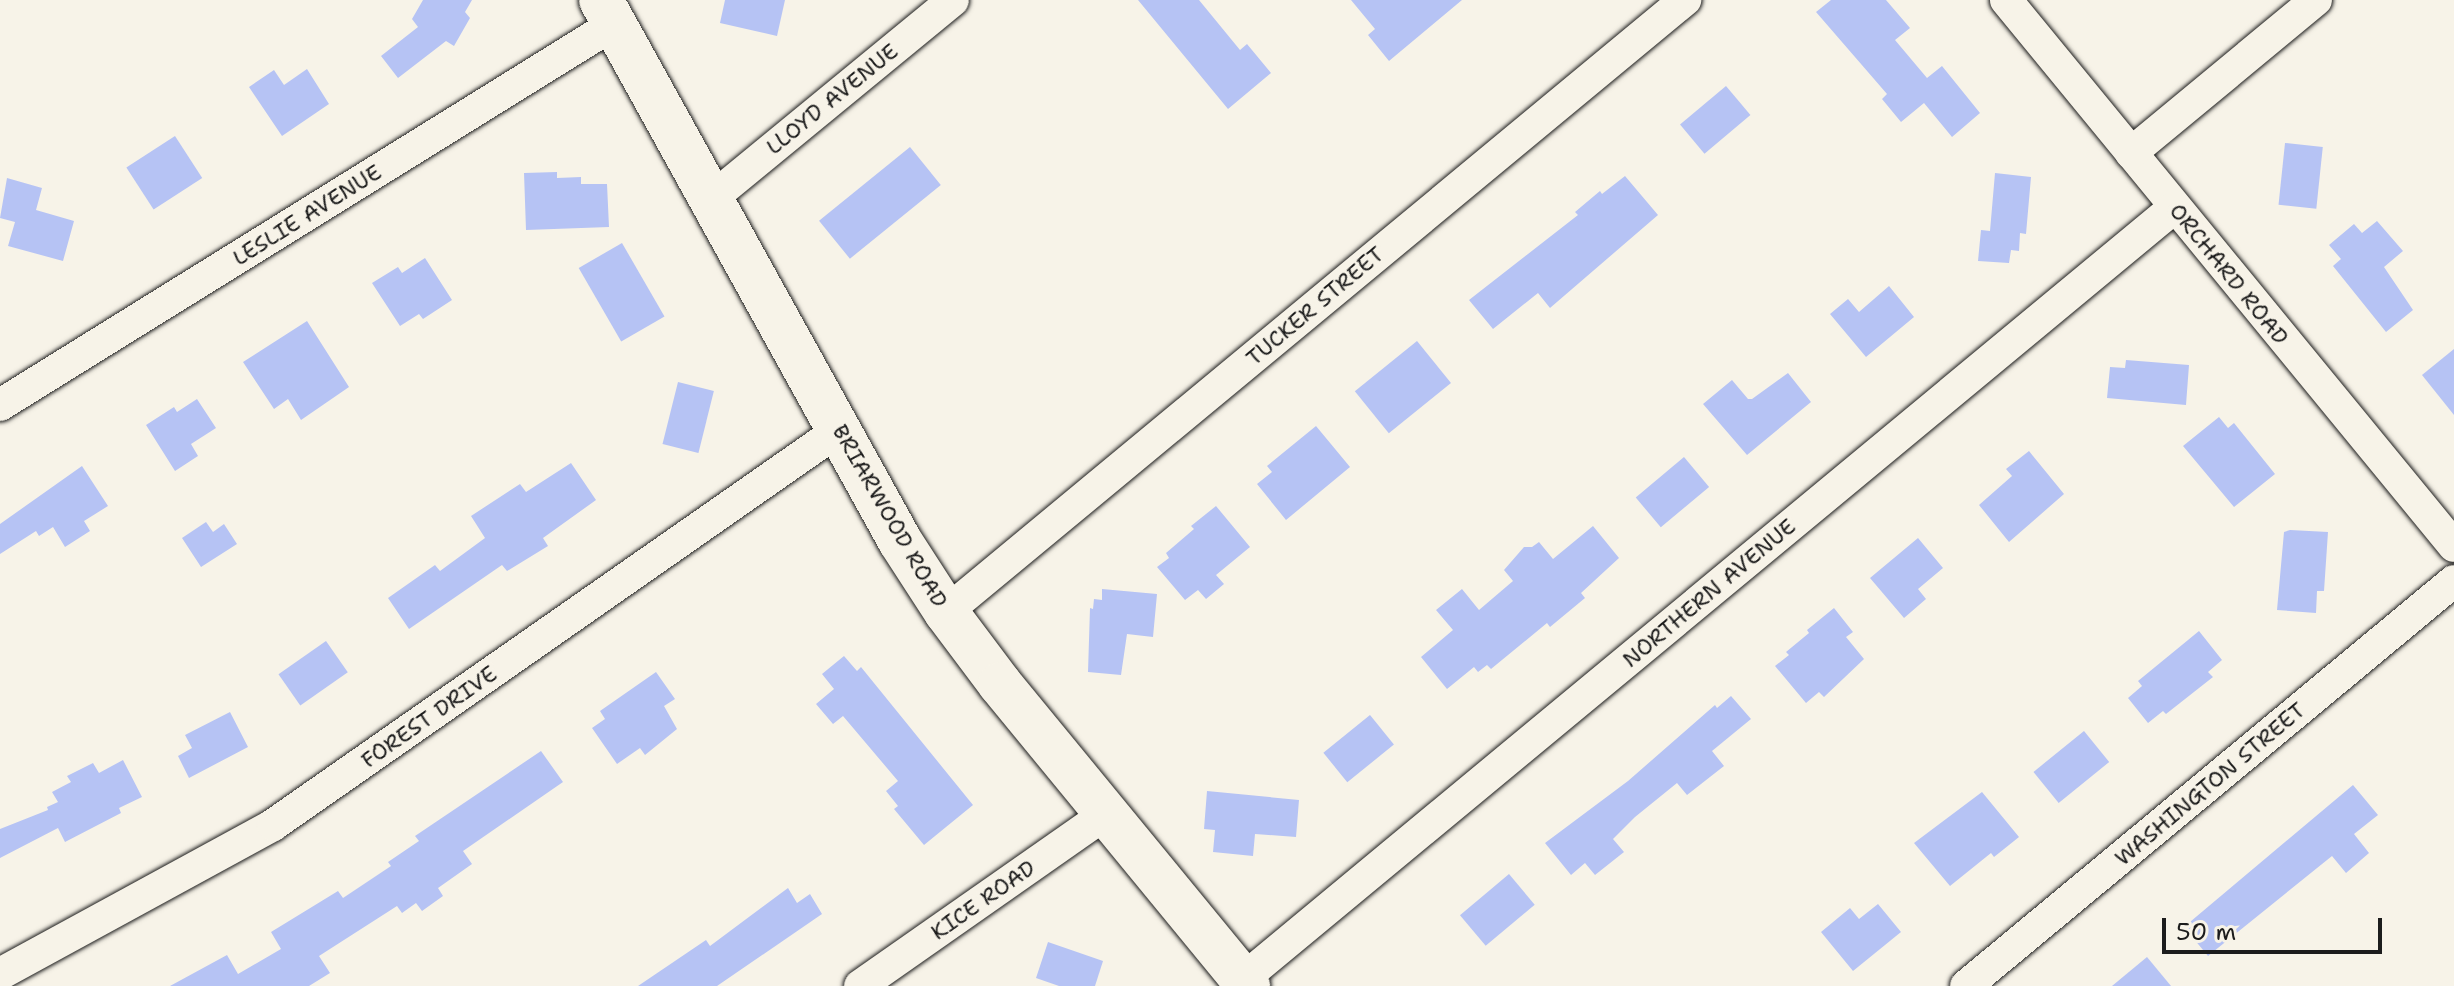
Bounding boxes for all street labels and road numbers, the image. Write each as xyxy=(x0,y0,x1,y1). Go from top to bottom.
street label: LLOYD AVENUE xyxy=(761,38,903,160)
street label: LESLIE AVENUE xyxy=(228,159,386,271)
street label: ORCHARD ROAD xyxy=(2164,198,2294,350)
street label: TUCKER STREET xyxy=(1241,241,1389,371)
street label: BRIARWOOD ROAD xyxy=(827,420,953,612)
street label: NORTHERN AVENUE xyxy=(1617,513,1801,673)
street label: FOREST DRIVE xyxy=(356,660,502,774)
street label: WASHINGTON STREET xyxy=(2109,697,2311,871)
street label: KICE ROAD xyxy=(926,854,1040,946)

